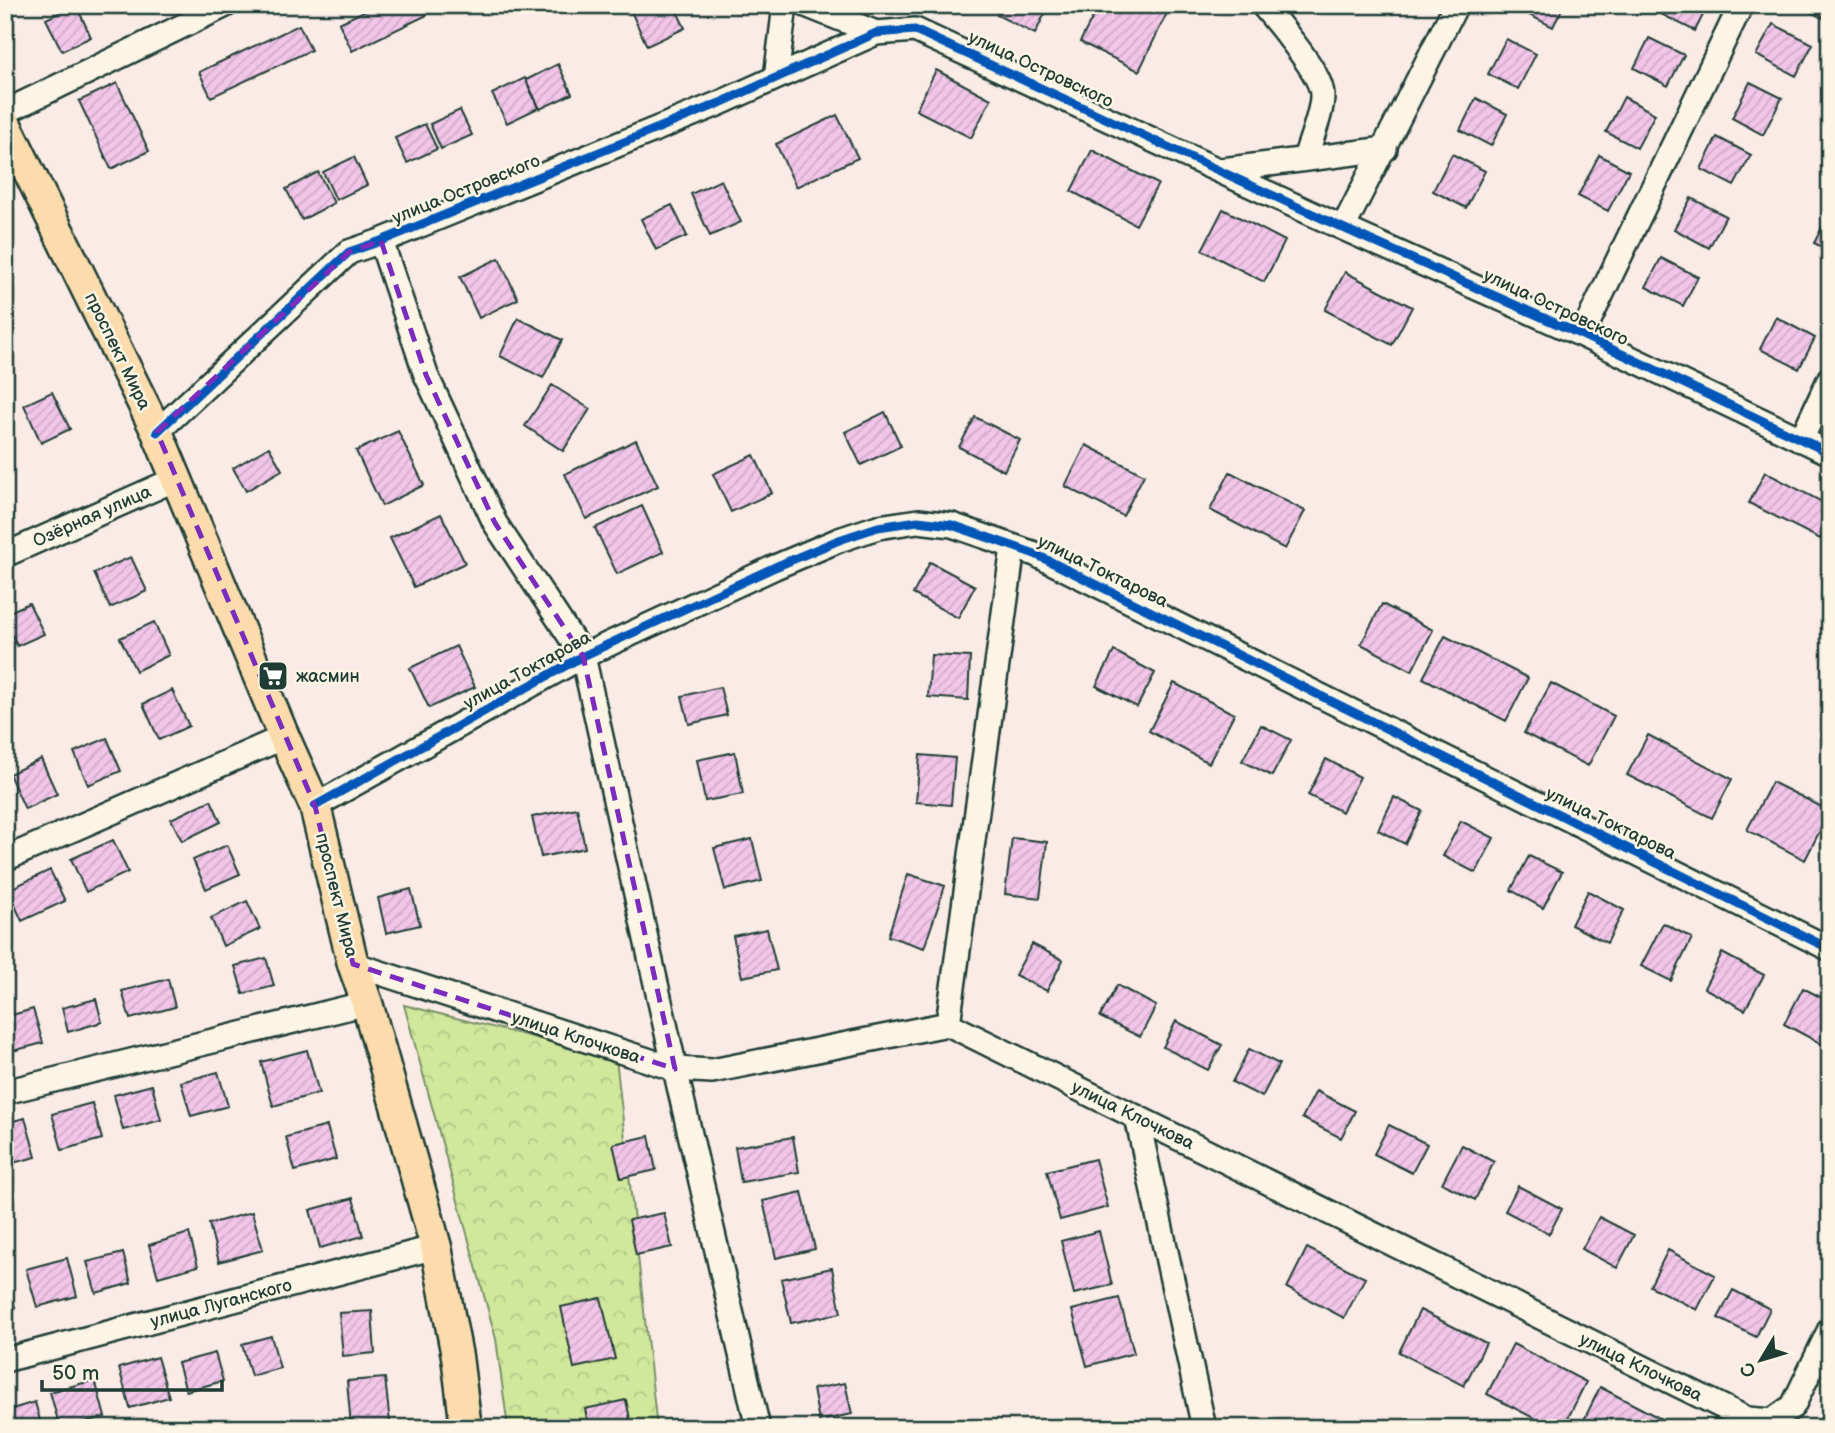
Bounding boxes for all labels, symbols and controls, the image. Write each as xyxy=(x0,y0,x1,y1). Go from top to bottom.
street label: улица Островского xyxy=(965,27,1116,112)
street label: улица Островского xyxy=(389,150,543,229)
street label: улица Островского xyxy=(1480,265,1631,350)
street label: проспект Мира xyxy=(80,289,155,414)
street label: Озёрная улица xyxy=(30,481,155,552)
street label: улица Токтарова xyxy=(1034,531,1172,612)
street label: улица Токтарова xyxy=(460,627,595,714)
supermarket icon: жасмин xyxy=(256,659,290,693)
place label: жасмин xyxy=(296,666,360,687)
street label: улица Токтарова xyxy=(1542,783,1680,864)
street label: проспект Мира xyxy=(311,831,362,960)
street label: улица Клочкова xyxy=(509,1007,643,1068)
street label: улица Клочкова xyxy=(1068,1077,1198,1154)
street label: улица Луганского xyxy=(148,1275,294,1332)
north arrow xyxy=(1727,1324,1797,1394)
street label: улица Клочкова xyxy=(1576,1329,1706,1406)
scale bar xyxy=(42,1349,222,1393)
text: С xyxy=(1736,1357,1762,1382)
text: 50 m xyxy=(52,1361,99,1386)

